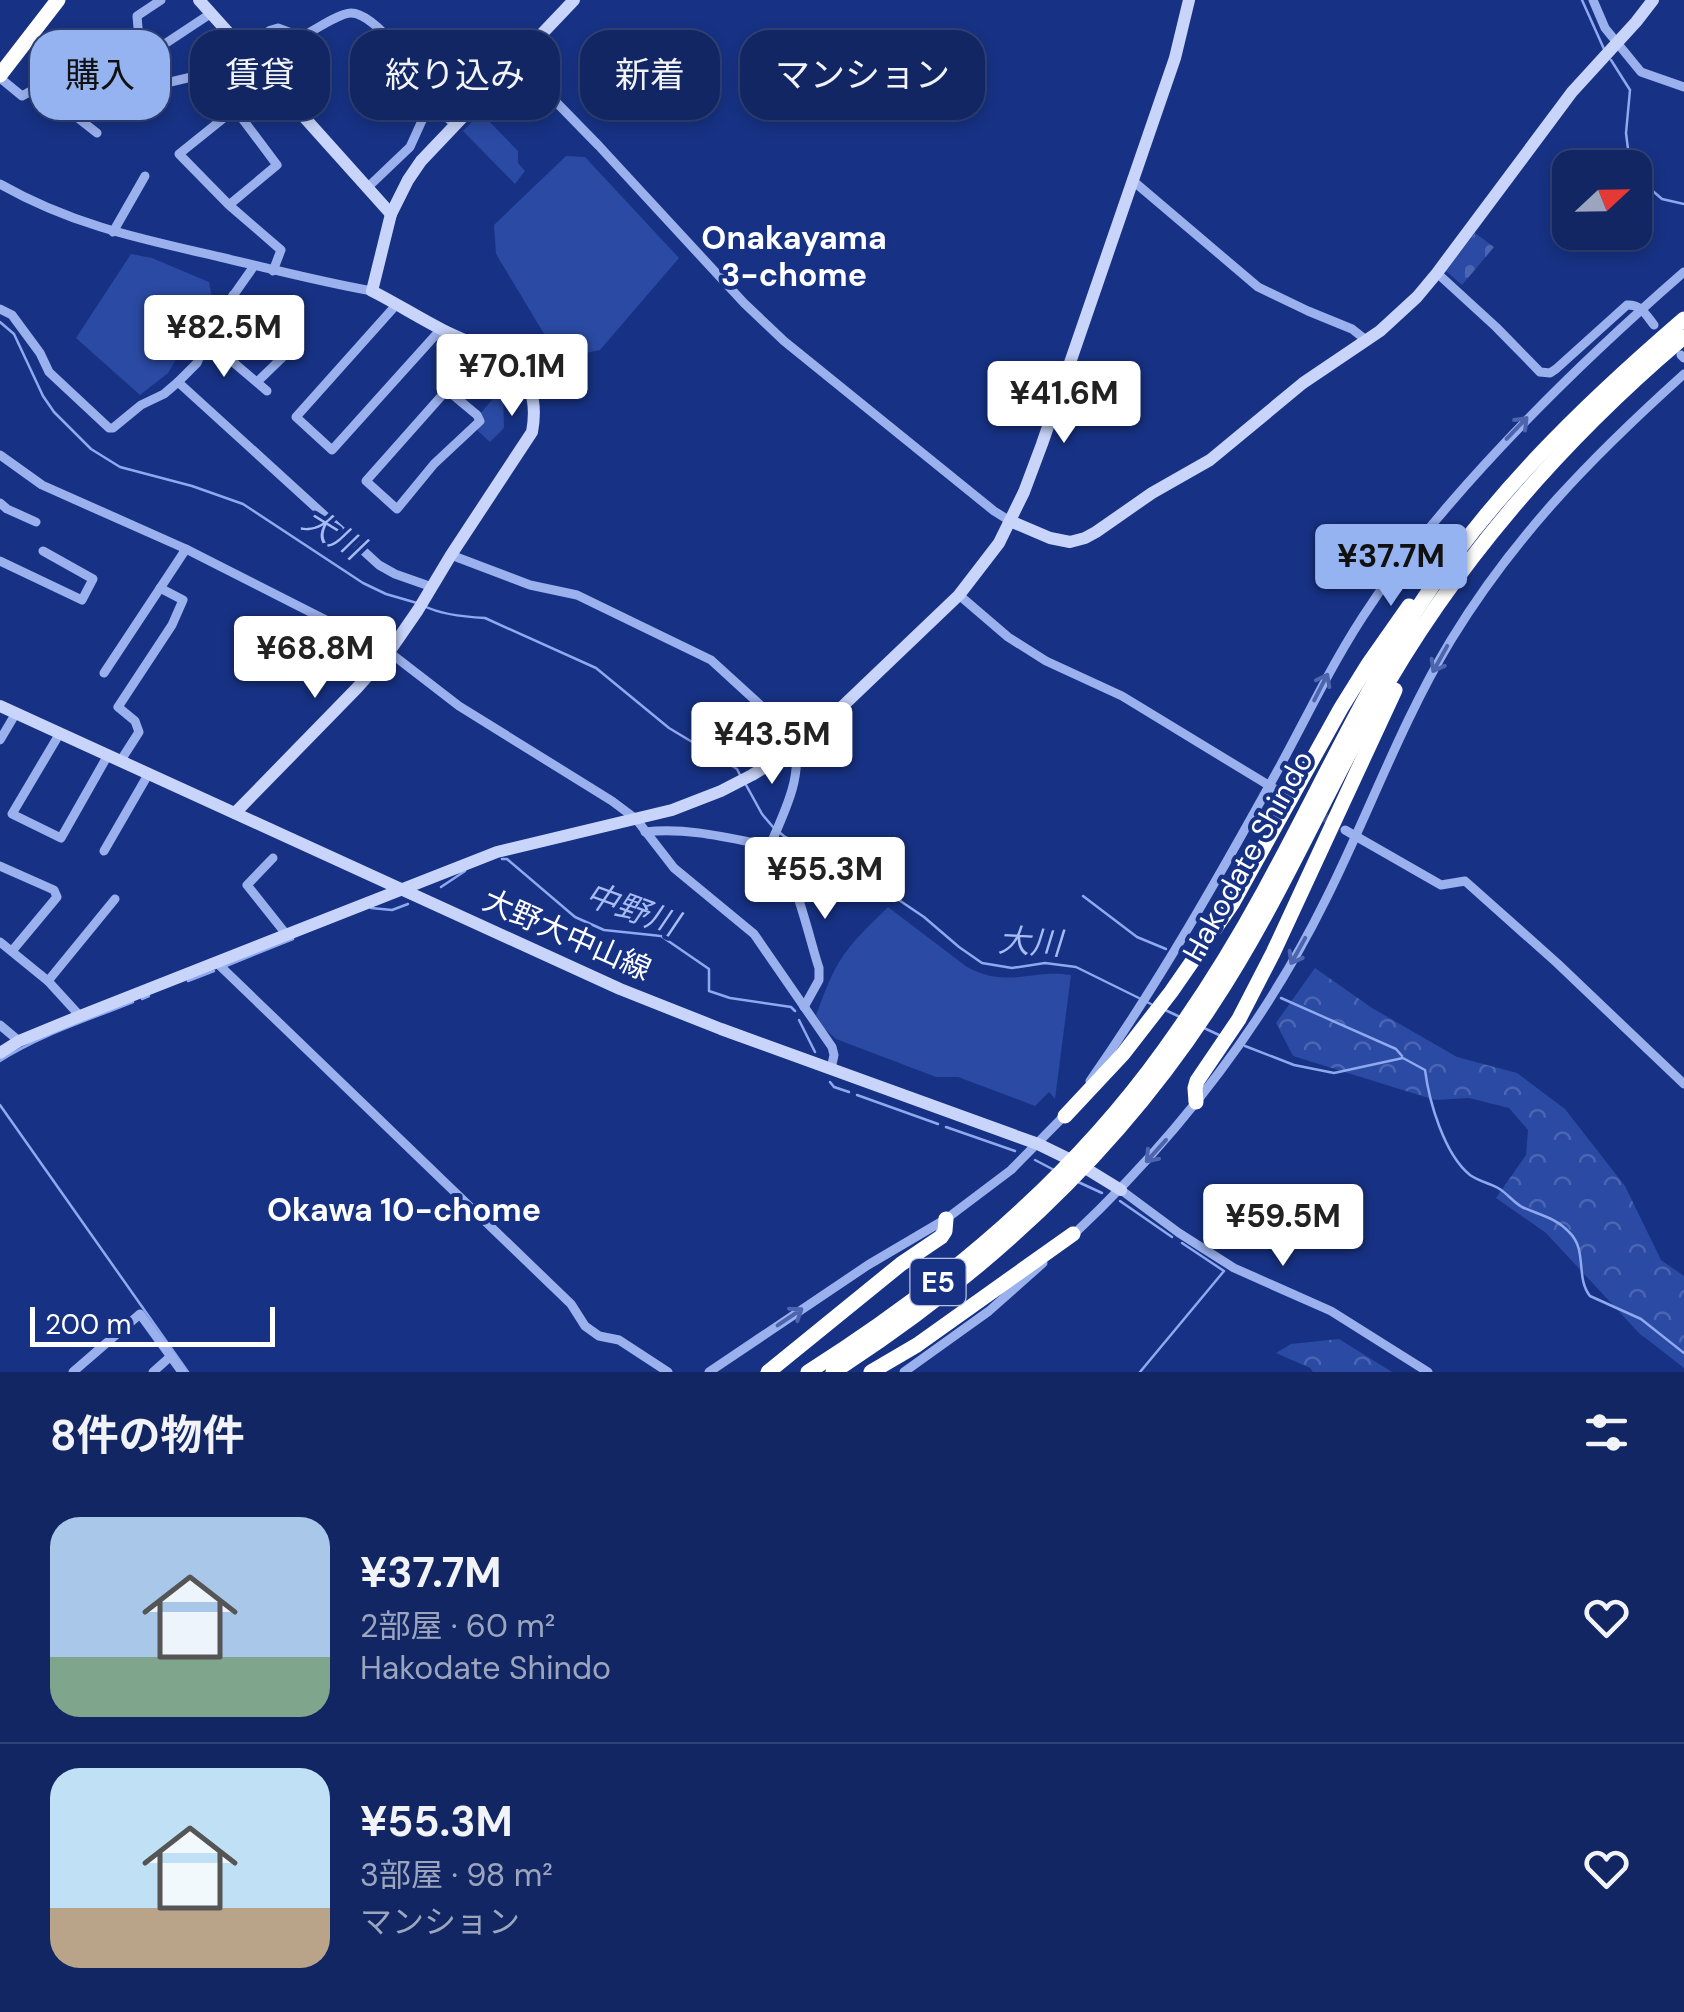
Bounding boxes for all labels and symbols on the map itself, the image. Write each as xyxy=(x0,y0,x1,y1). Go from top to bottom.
north arrow xyxy=(1552,150,1652,250)
district label: Onakayama 3-chome xyxy=(701,217,887,296)
pin: ¥82.5M xyxy=(143,295,305,380)
pin: ¥70.1M xyxy=(431,334,593,419)
pin: ¥41.6M xyxy=(983,361,1145,446)
one-way arrow xyxy=(1505,417,1529,441)
water label: 大川 xyxy=(295,499,374,570)
pin: ¥37.7M xyxy=(1310,524,1472,609)
pin: ¥68.8M xyxy=(234,616,396,701)
one-way arrow xyxy=(1429,644,1449,674)
one-way arrow xyxy=(1312,672,1331,702)
pin: ¥43.5M xyxy=(691,702,853,787)
street label: Hakodate Shindo xyxy=(1173,743,1322,968)
pin: ¥55.3M xyxy=(744,837,906,922)
water label: 中野川 xyxy=(580,873,687,946)
street label: 大野大中山線 xyxy=(477,880,657,989)
water label: 大川 xyxy=(997,919,1066,965)
one-way arrow xyxy=(1287,936,1307,966)
one-way arrow xyxy=(1145,1138,1168,1163)
pin: ¥59.5M xyxy=(1202,1184,1364,1269)
district label: Okawa 10-chome xyxy=(267,1189,541,1231)
road number: E5 xyxy=(910,1259,966,1305)
scale bar xyxy=(30,1302,275,1346)
one-way arrow xyxy=(776,1307,803,1327)

